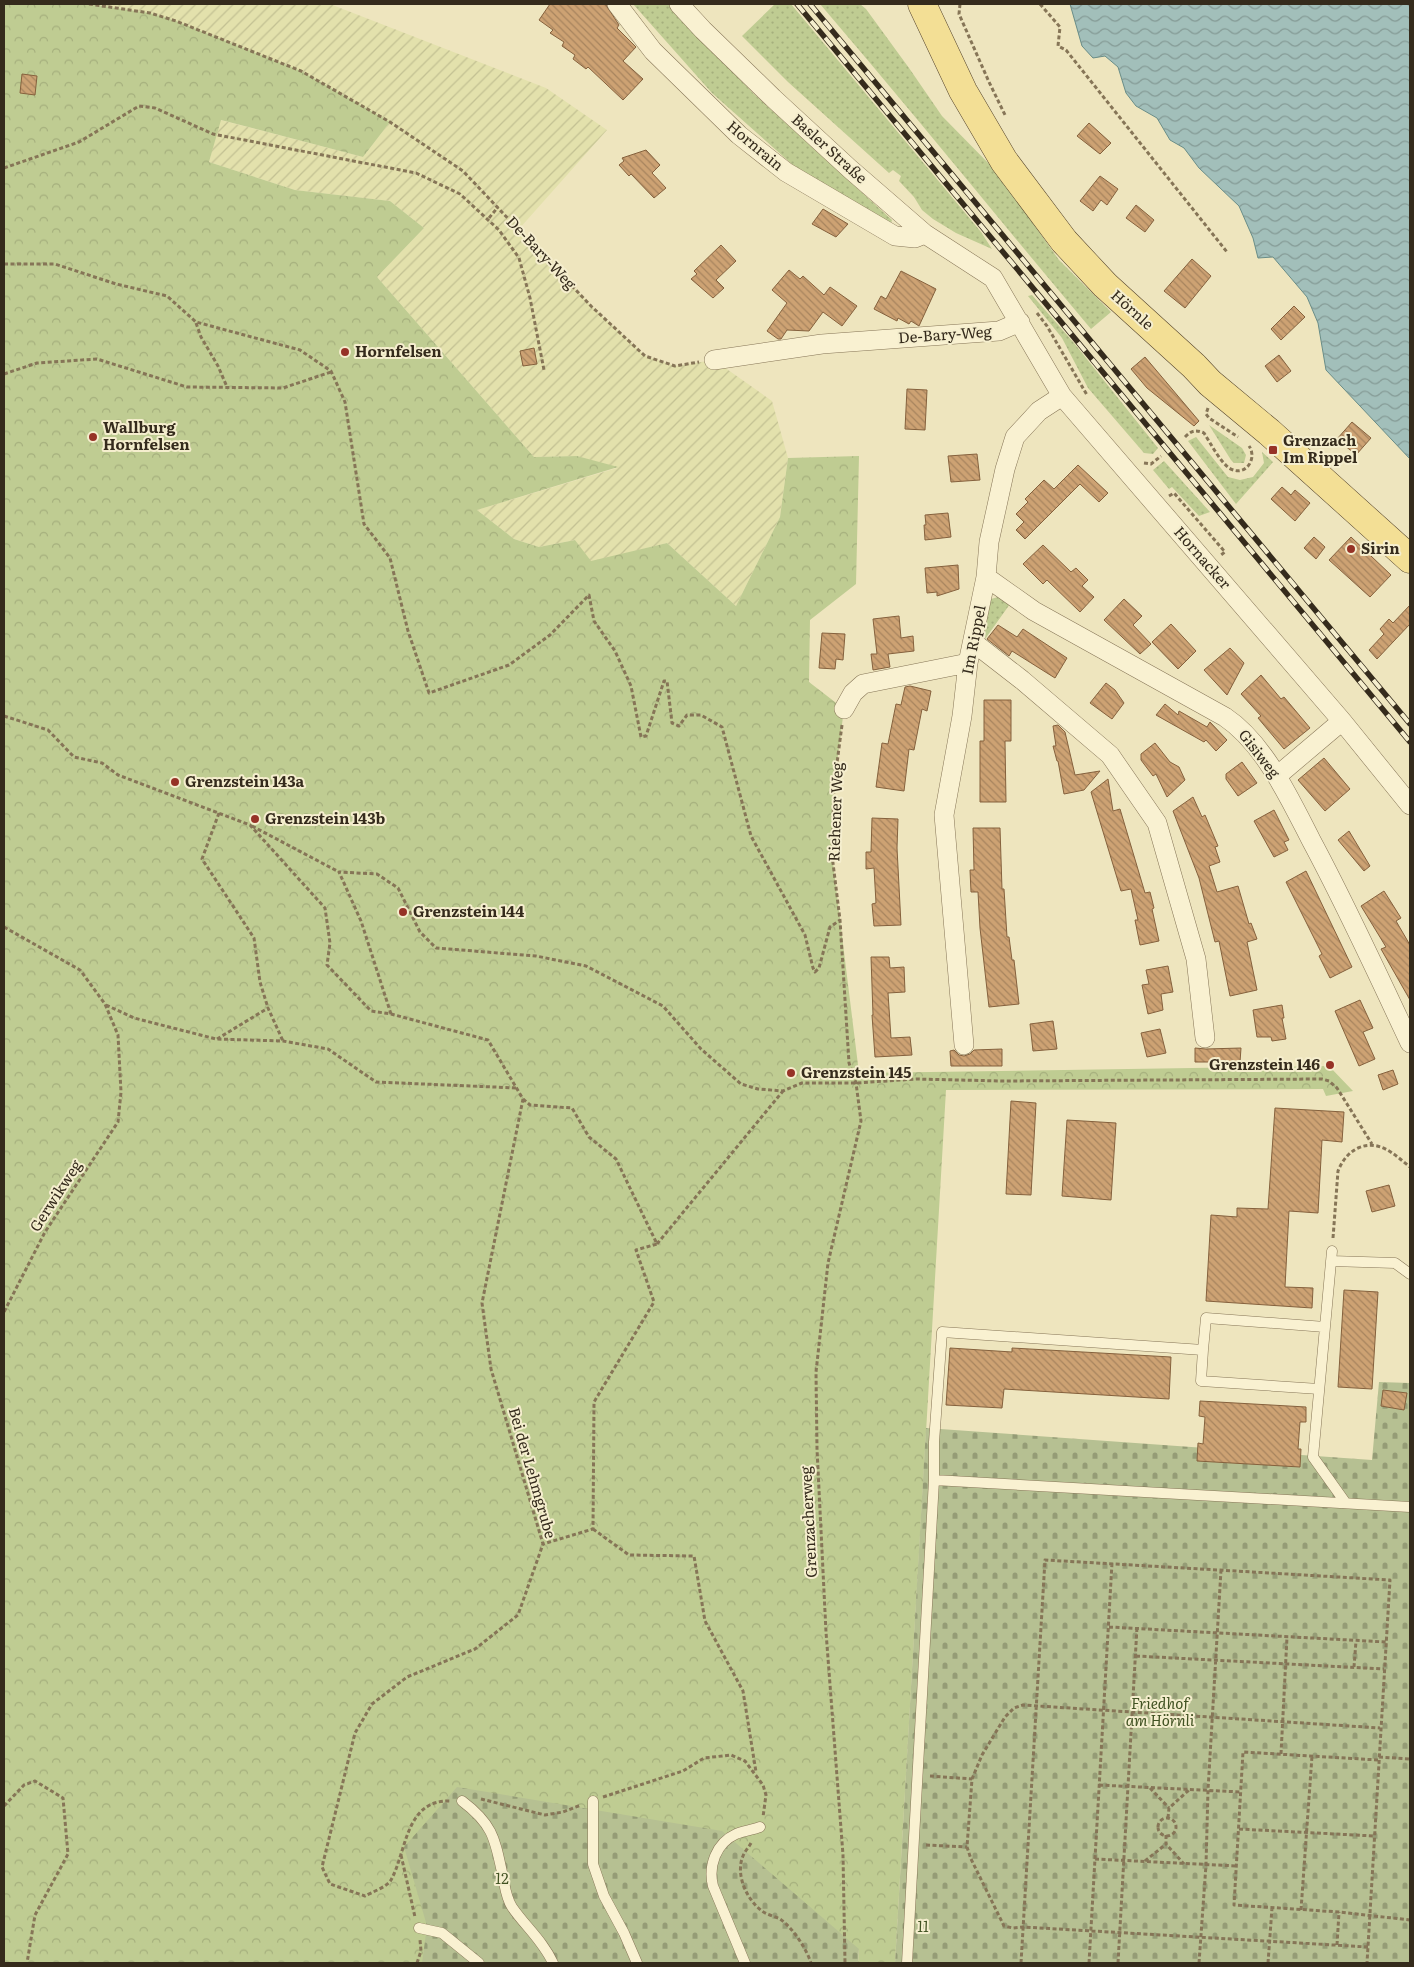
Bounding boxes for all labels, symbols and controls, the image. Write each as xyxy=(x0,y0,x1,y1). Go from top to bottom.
street label: Basler Straße xyxy=(787,108,873,188)
street label: Hornrain xyxy=(723,114,789,176)
street label: De-Bary-Weg xyxy=(502,210,583,295)
street label: Hörnle xyxy=(1106,283,1160,335)
street label: De-Bary-Weg xyxy=(897,319,993,348)
place label: Hornfelsen xyxy=(355,339,442,362)
marker: Hornfelsen xyxy=(339,346,351,358)
place label: Wallburg Hornfelsen xyxy=(103,415,190,455)
place label: Grenzach Im Rippel xyxy=(1283,428,1358,468)
marker: Wallburg Hornfelsen xyxy=(87,431,99,443)
marker: Grenzach Im Rippel xyxy=(1267,444,1279,456)
street label: Hornacker xyxy=(1169,520,1237,594)
place label: Sirin xyxy=(1361,536,1400,559)
marker: Sirin xyxy=(1345,543,1357,555)
street label: Im Rippel xyxy=(955,603,991,677)
street label: Gisiweg xyxy=(1234,724,1287,783)
street label: Riehener Weg xyxy=(821,761,848,862)
place label: Grenzstein 143a xyxy=(185,769,304,792)
marker: Grenzstein 143a xyxy=(169,776,181,788)
place label: Grenzstein 143b xyxy=(265,806,385,829)
marker: Grenzstein 143b xyxy=(249,813,261,825)
place label: Grenzstein 144 xyxy=(413,899,524,922)
marker: Grenzstein 144 xyxy=(397,906,409,918)
place label: Grenzstein 146 xyxy=(1209,1052,1320,1075)
marker: Grenzstein 146 xyxy=(1324,1059,1336,1071)
place label: Grenzstein 145 xyxy=(801,1060,911,1083)
marker: Grenzstein 145 xyxy=(785,1067,797,1079)
street label: Gerwikweg xyxy=(23,1154,87,1236)
street label: Bei der Lehmgrube xyxy=(504,1404,563,1541)
street label: Grenzacherweg xyxy=(793,1465,822,1579)
park label: Friedhof am Hörnli xyxy=(1126,1691,1195,1731)
park label: 12 xyxy=(495,1866,509,1889)
park label: 11 xyxy=(917,1914,929,1937)

